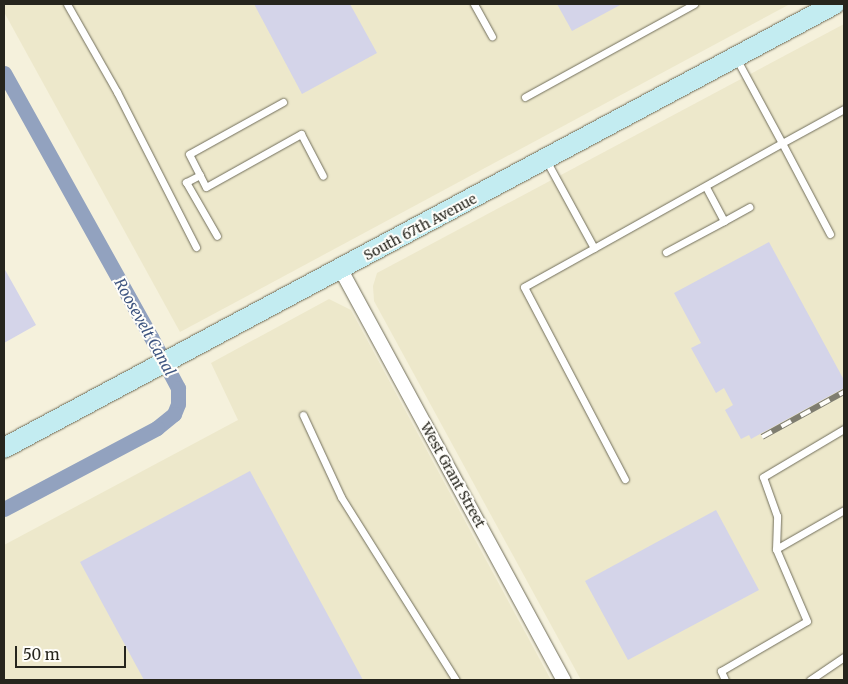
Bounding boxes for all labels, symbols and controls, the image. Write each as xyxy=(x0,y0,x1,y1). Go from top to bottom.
street label: South 67th Avenue xyxy=(361,190,479,264)
water label: Roosevelt Canal xyxy=(111,275,179,379)
street label: West Grant Street xyxy=(417,419,489,531)
scale bar xyxy=(18,636,129,668)
text: 50 m xyxy=(23,645,60,664)

